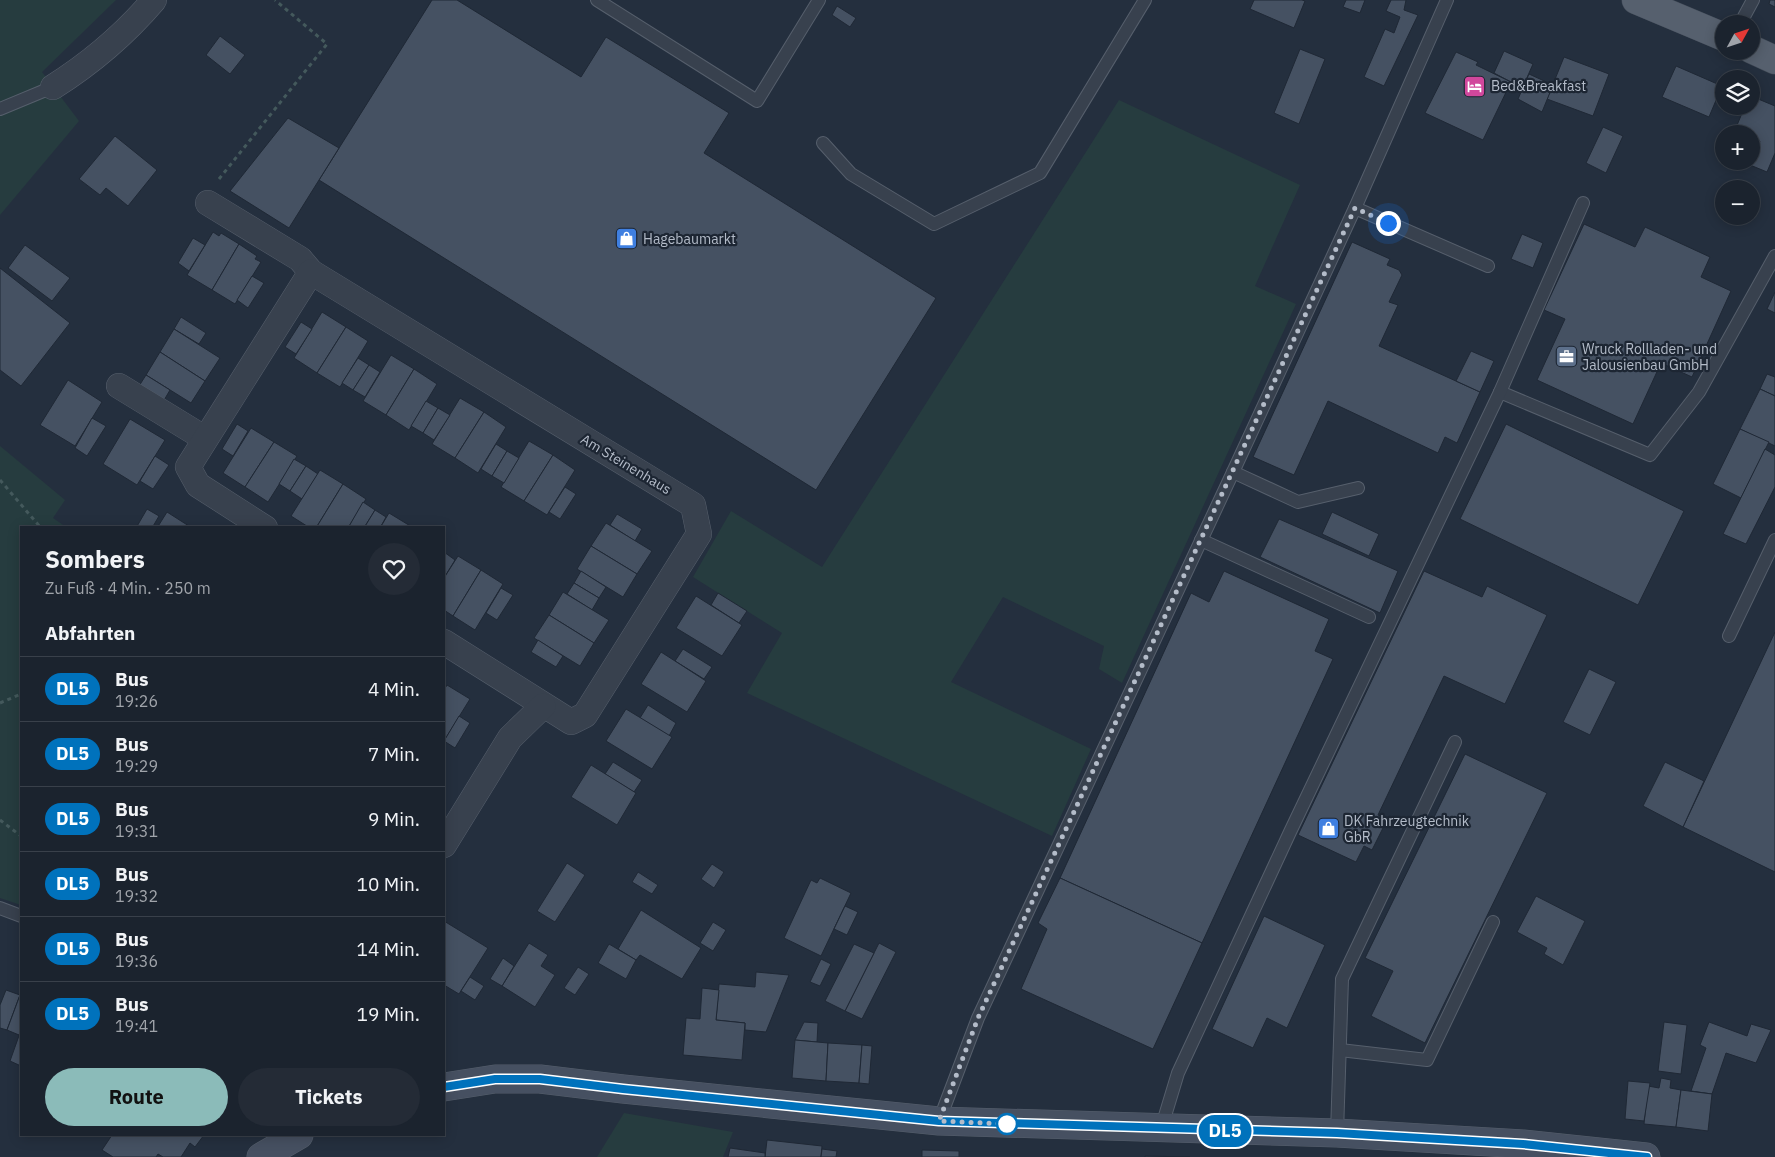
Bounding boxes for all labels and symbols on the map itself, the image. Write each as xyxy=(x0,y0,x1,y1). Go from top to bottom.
north arrow xyxy=(1715,15,1760,60)
hotel icon: Bed&Breakfast xyxy=(1463,74,1487,98)
place label: Bed&Breakfast xyxy=(1491,77,1586,95)
your location xyxy=(1376,211,1401,236)
shop icon: Hagebaumarkt xyxy=(615,227,639,251)
place label: Hagebaumarkt xyxy=(643,230,736,248)
place label: Wruck Rollladen- und Jalousienbau GmbH xyxy=(1582,340,1717,374)
office icon: Wruck Rollladen- und Jalousienbau GmbH xyxy=(1554,345,1578,369)
street label: Am Steinenhaus xyxy=(577,430,675,498)
place label: DK Fahrzeugtechnik GbR xyxy=(1344,812,1470,846)
shop icon: DK Fahrzeugtechnik GbR xyxy=(1316,817,1340,841)
unlabelled marker xyxy=(996,1113,1018,1135)
line badge: DL5 xyxy=(1196,1115,1254,1147)

